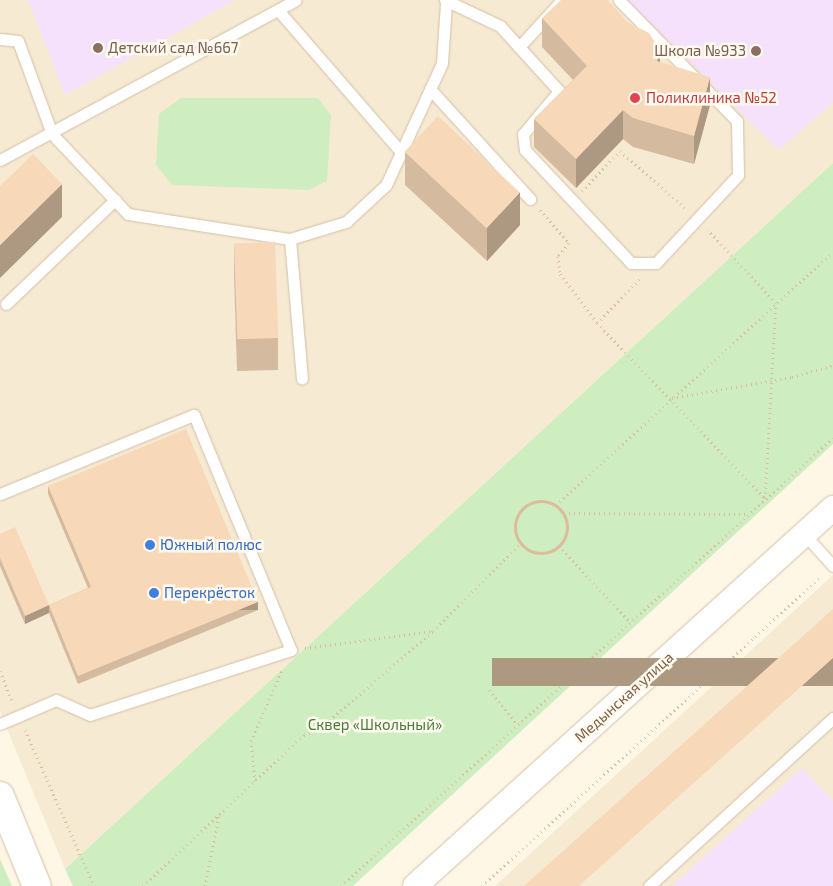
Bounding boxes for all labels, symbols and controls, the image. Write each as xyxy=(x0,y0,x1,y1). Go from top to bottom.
place label: Детский сад №667 xyxy=(108,39,238,57)
marker: Детский сад №667 xyxy=(92,42,104,54)
place label: Школа №933 xyxy=(654,42,746,60)
marker: Школа №933 xyxy=(750,45,762,57)
place label: Поликлиника №52 xyxy=(646,89,777,107)
marker: Поликлиника №52 xyxy=(628,91,642,105)
place label: Южный полюс xyxy=(160,536,262,554)
marker: Южный полюс xyxy=(144,539,156,551)
place label: Перекрёсток xyxy=(164,584,255,602)
marker: Перекрёсток xyxy=(148,587,160,599)
street label: Медынская улица xyxy=(571,648,677,746)
park label: Сквер «Школьный» xyxy=(308,716,442,734)

